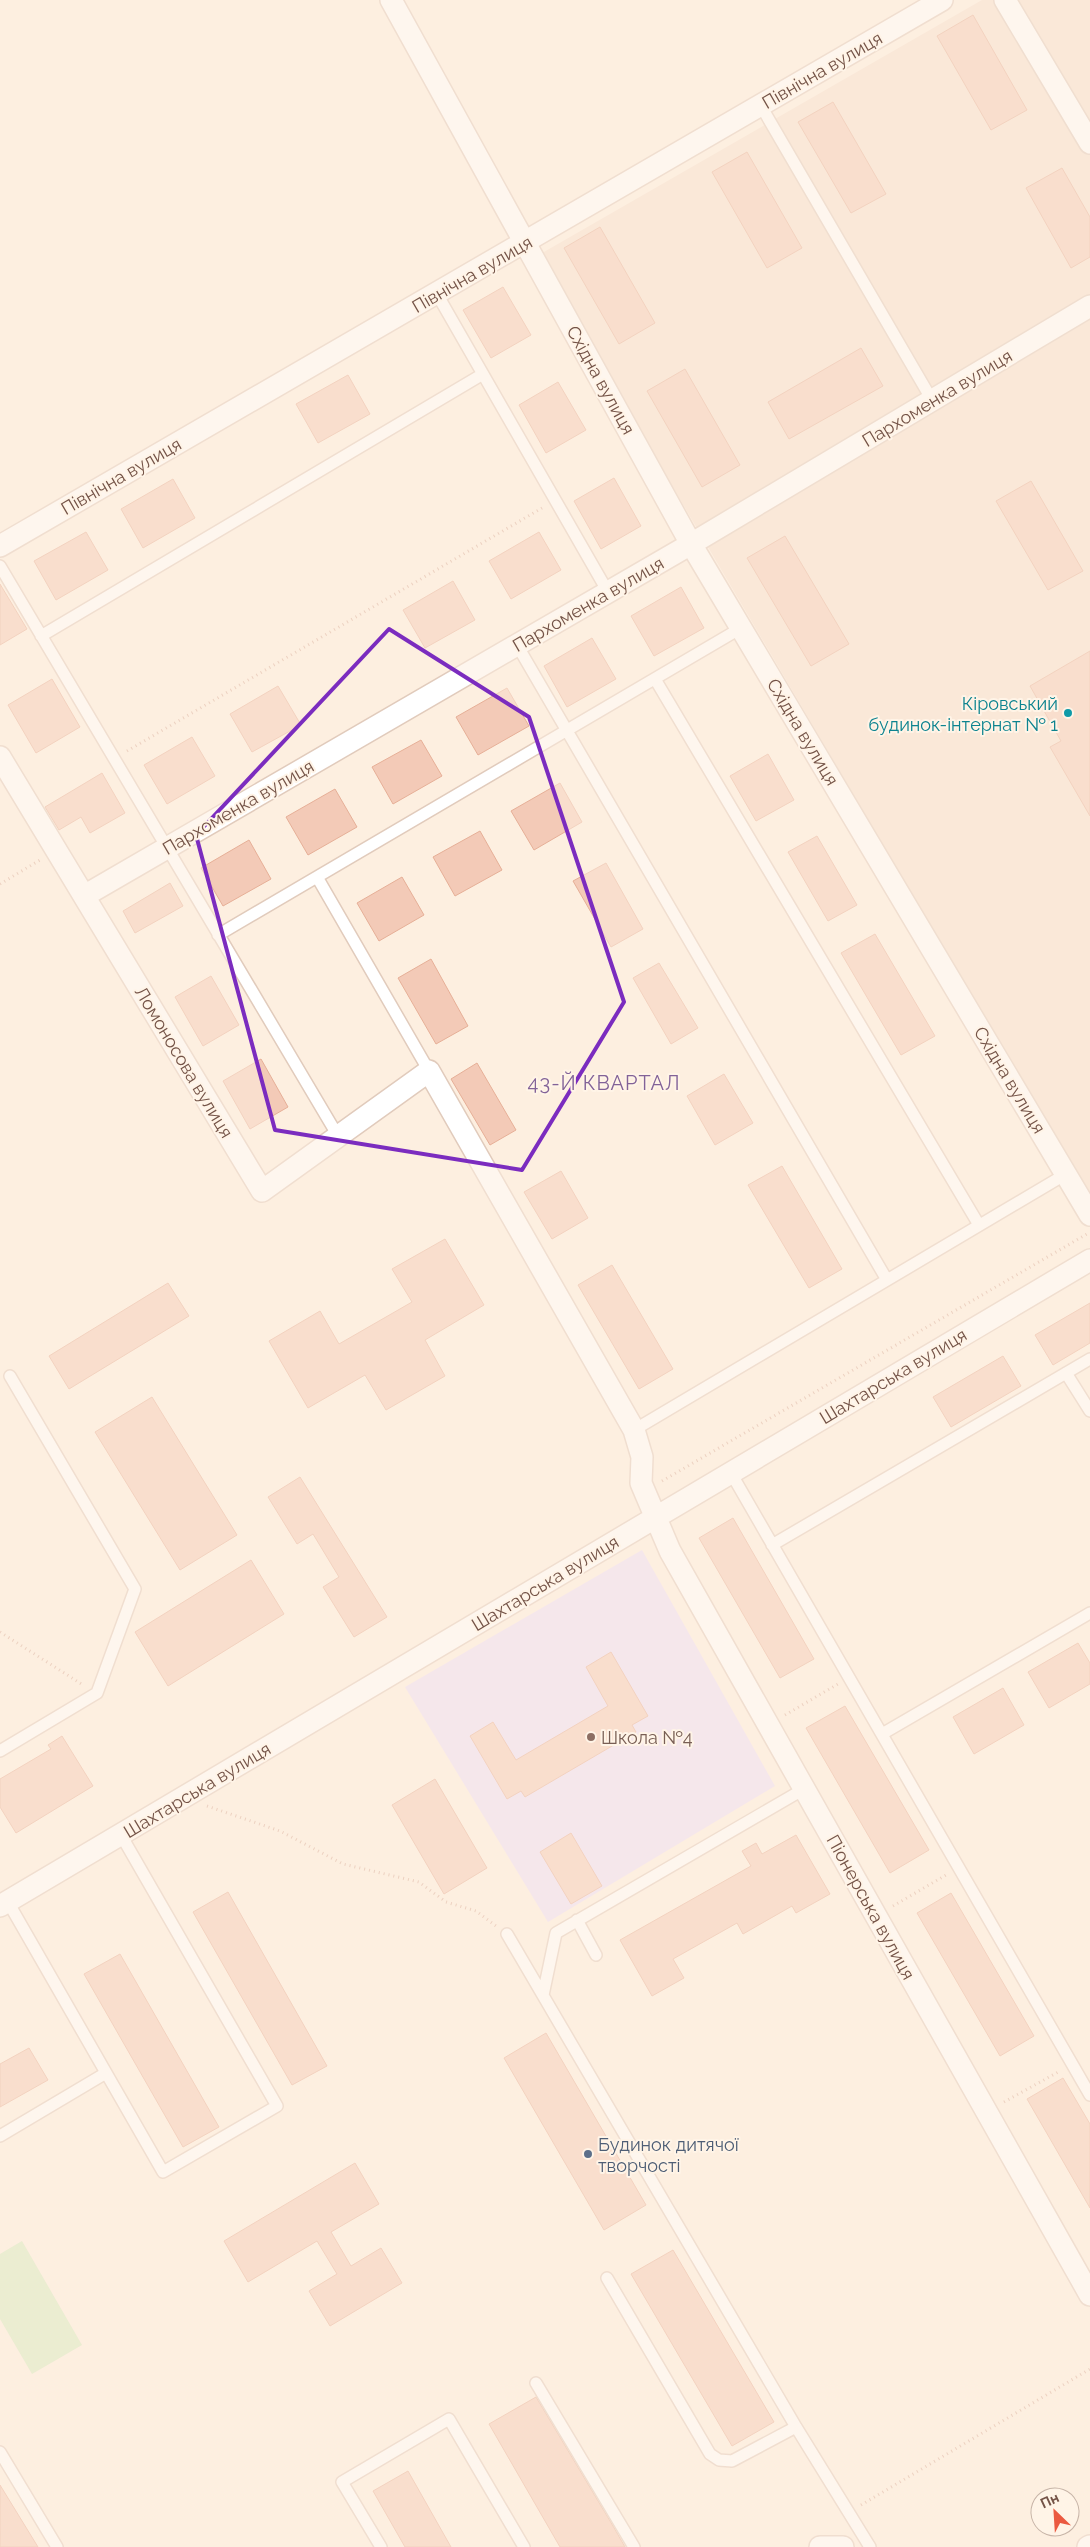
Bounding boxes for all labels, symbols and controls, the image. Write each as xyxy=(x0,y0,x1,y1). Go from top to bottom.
street label: Північна вулиця xyxy=(758,27,886,113)
street label: Північна вулиця xyxy=(408,231,536,317)
street label: Східна вулиця xyxy=(563,322,639,438)
street label: Пархоменка вулиця xyxy=(858,345,1016,451)
street label: Північна вулиця xyxy=(57,433,185,519)
street label: Пархоменка вулиця xyxy=(509,552,667,656)
street label: Східна вулиця xyxy=(763,675,843,789)
place label: Кіровський будинок-інтернат № 1 xyxy=(868,693,1058,735)
marker: Кіровський будинок-інтернат № 1 xyxy=(1062,707,1074,719)
street label: Пархоменка вулиця xyxy=(159,755,317,859)
street label: Ломоносова вулиця xyxy=(130,982,238,1142)
street label: Східна вулиця xyxy=(970,1023,1050,1137)
district label: 43-Й КВАРТАЛ xyxy=(528,1071,680,1095)
street label: Шахтарська вулиця xyxy=(816,1324,970,1428)
street label: Шахтарська вулиця xyxy=(468,1531,622,1635)
place label: Школа №4 xyxy=(601,1727,693,1748)
marker: Школа №4 xyxy=(585,1731,597,1743)
street label: Шахтарська вулиця xyxy=(120,1738,274,1842)
street label: Піонерська вулиця xyxy=(823,1831,919,1983)
place label: Будинок дитячої творчості xyxy=(598,2134,739,2176)
marker: Будинок дитячої творчості xyxy=(582,2148,594,2160)
north arrow xyxy=(1030,2487,1080,2537)
text: Пн xyxy=(1038,2489,1061,2511)

